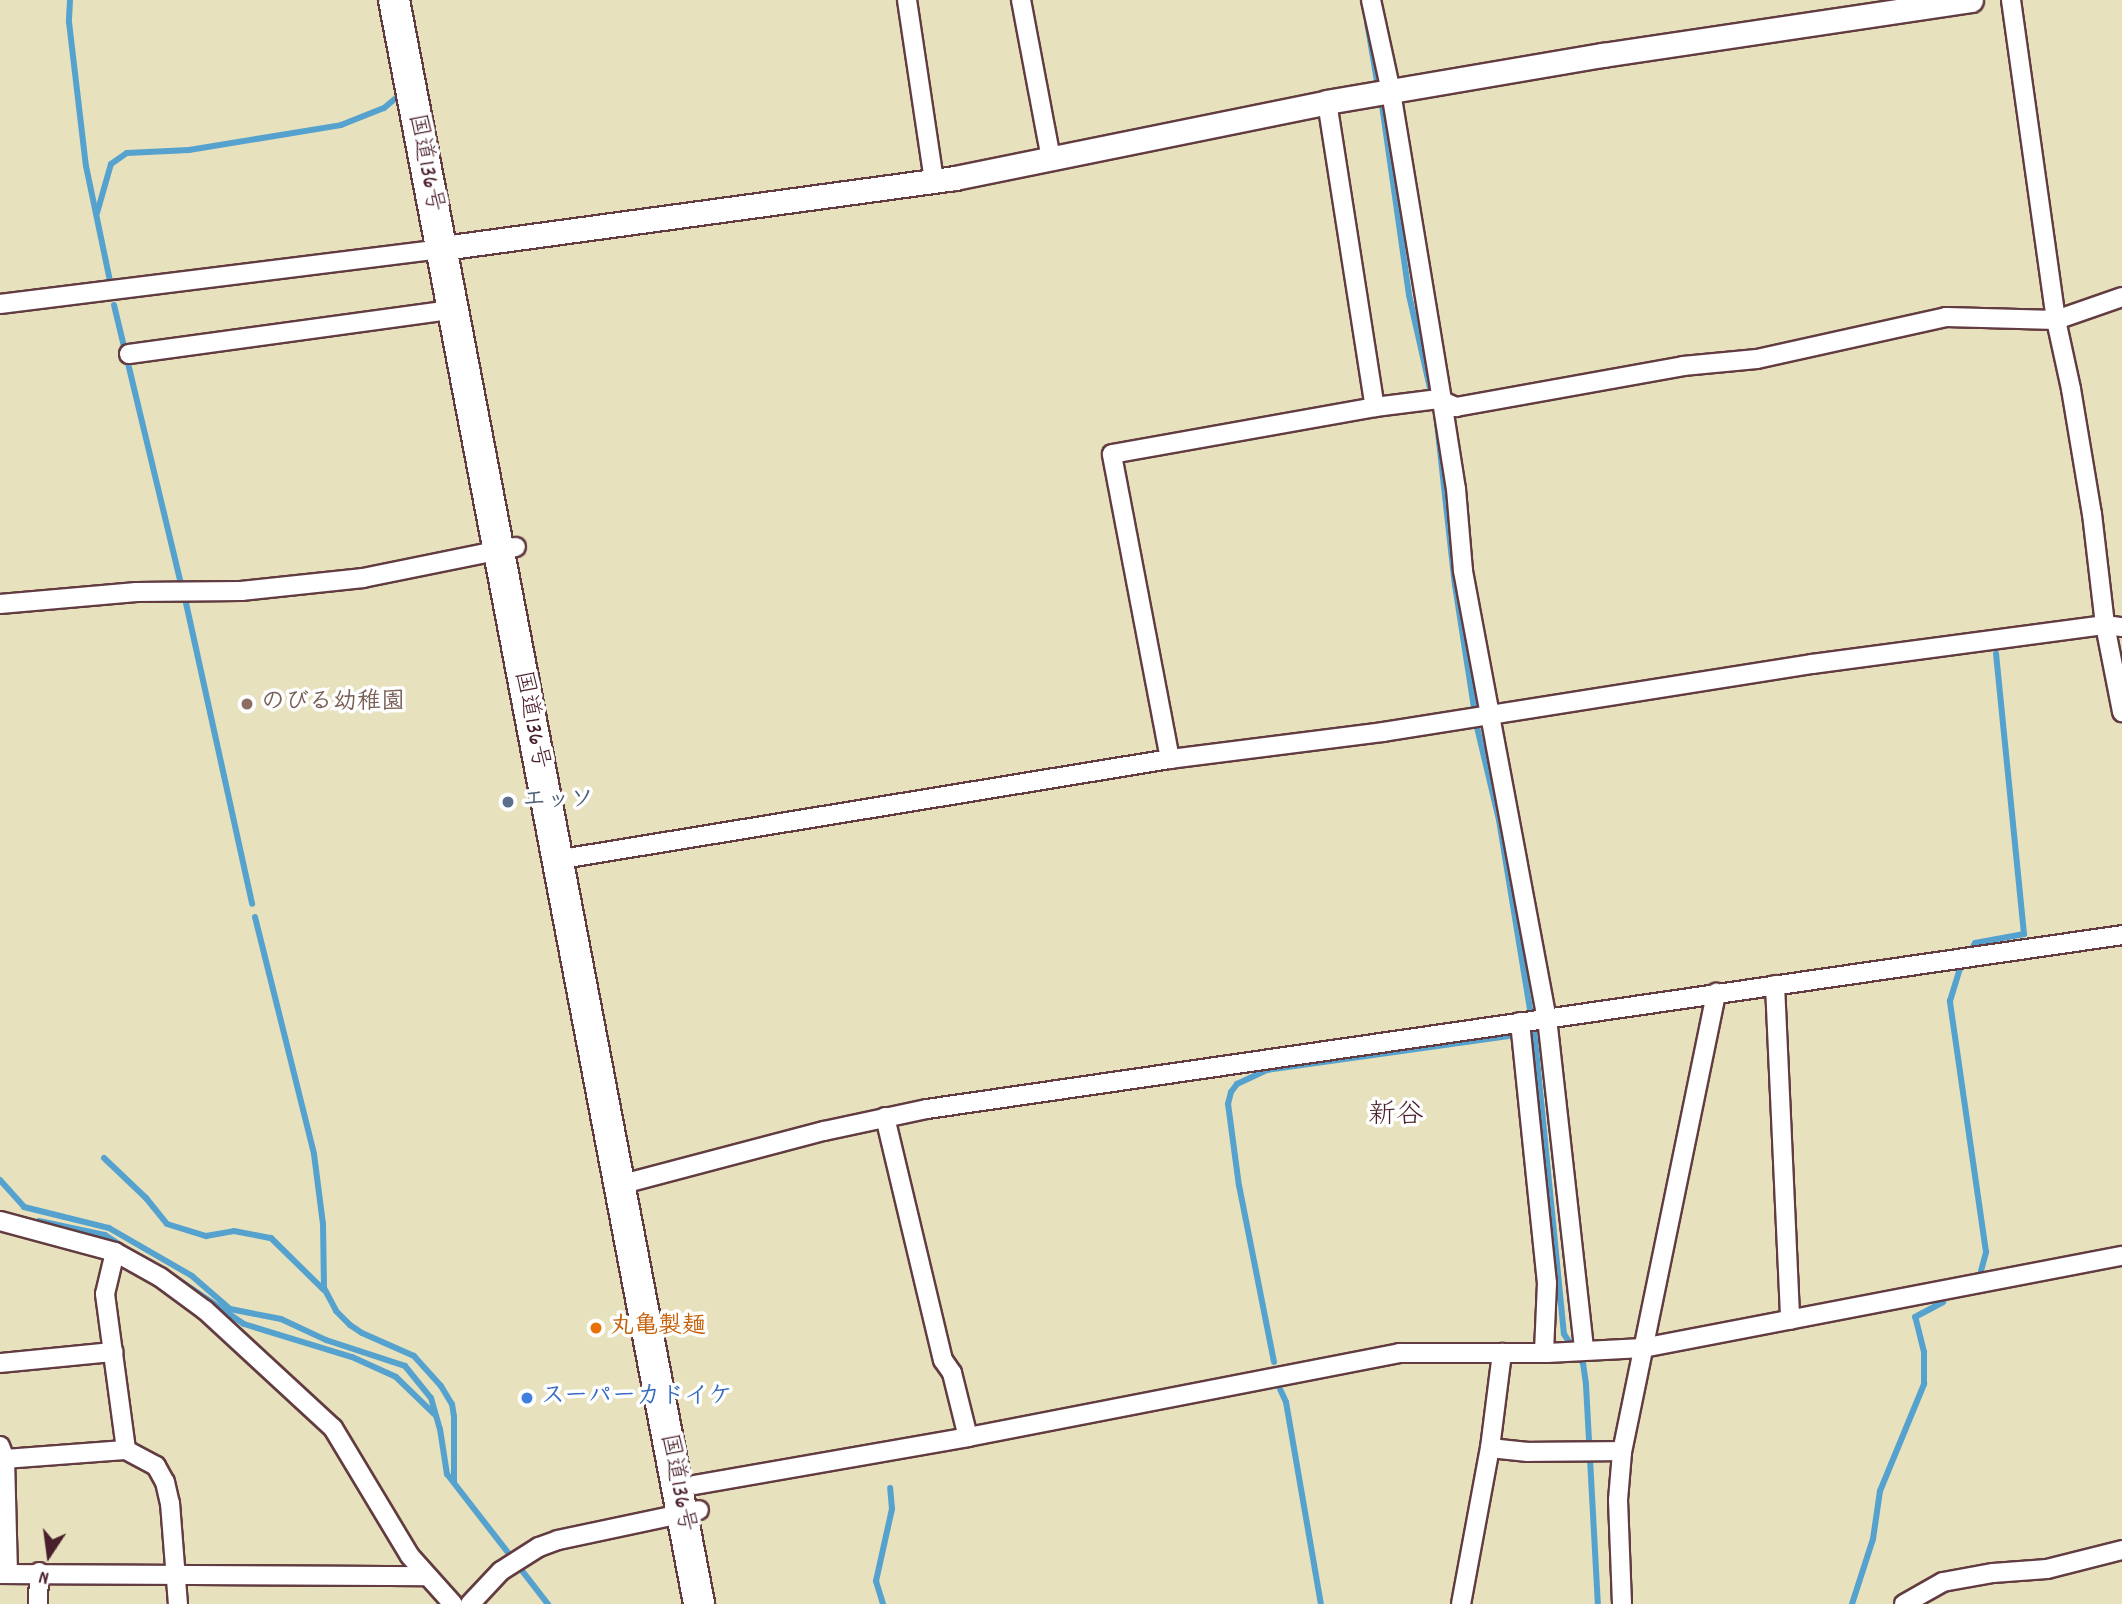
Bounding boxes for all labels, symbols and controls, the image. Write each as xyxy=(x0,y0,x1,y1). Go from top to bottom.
street label: 国道136号 xyxy=(400,111,448,215)
street label: 国道136号 xyxy=(506,668,554,772)
place label: のびる幼稚園 xyxy=(261,690,405,718)
marker: のびる幼稚園 xyxy=(239,696,255,712)
place label: エッソ xyxy=(522,788,594,816)
marker: エッソ xyxy=(500,794,516,810)
district label: 新谷 xyxy=(1368,1100,1424,1134)
place label: 丸亀製麺 xyxy=(610,1314,706,1342)
marker: 丸亀製麺 xyxy=(588,1320,604,1336)
place label: スーパーカドイケ xyxy=(541,1384,732,1412)
marker: スーパーカドイケ xyxy=(519,1390,535,1406)
street label: 国道136号 xyxy=(652,1431,700,1535)
north arrow xyxy=(14,1520,84,1590)
text: N xyxy=(37,1562,52,1590)

